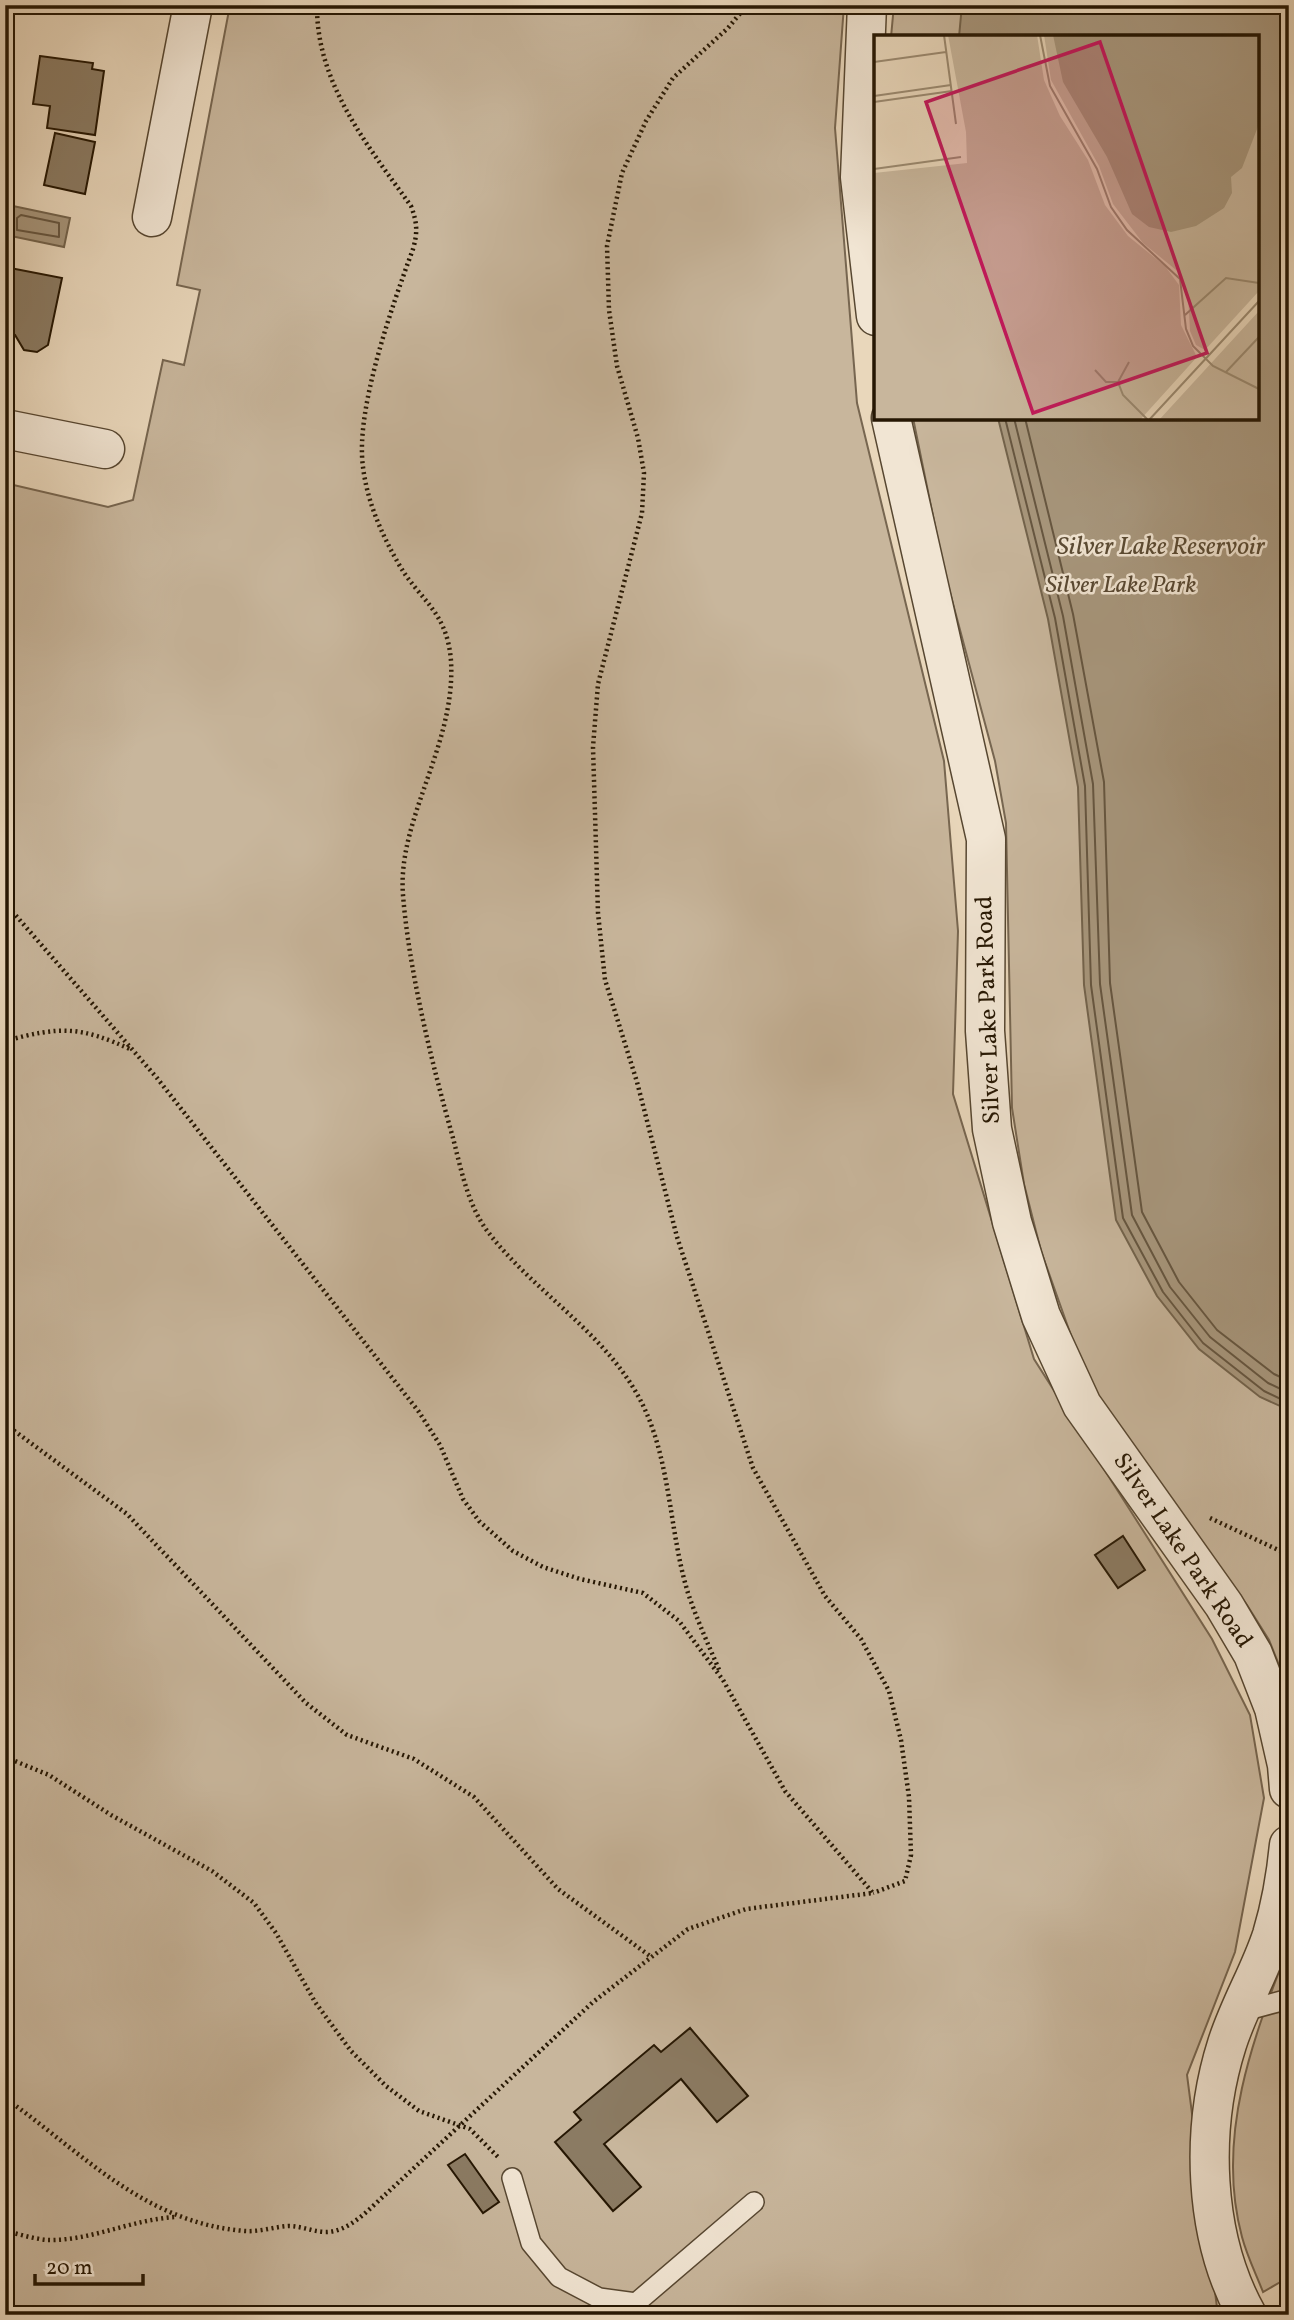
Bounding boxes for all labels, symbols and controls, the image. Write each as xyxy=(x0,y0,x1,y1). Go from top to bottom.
inset map xyxy=(874,35,1259,420)
water label: Silver Lake Reservoir xyxy=(1057,529,1265,565)
park label: Silver Lake Park xyxy=(1046,569,1196,603)
street label: Silver Lake Park Road xyxy=(968,895,1010,1125)
street label: Silver Lake Park Road xyxy=(1104,1447,1260,1655)
scale bar xyxy=(35,2243,144,2287)
text: 20 m xyxy=(46,2254,92,2283)

